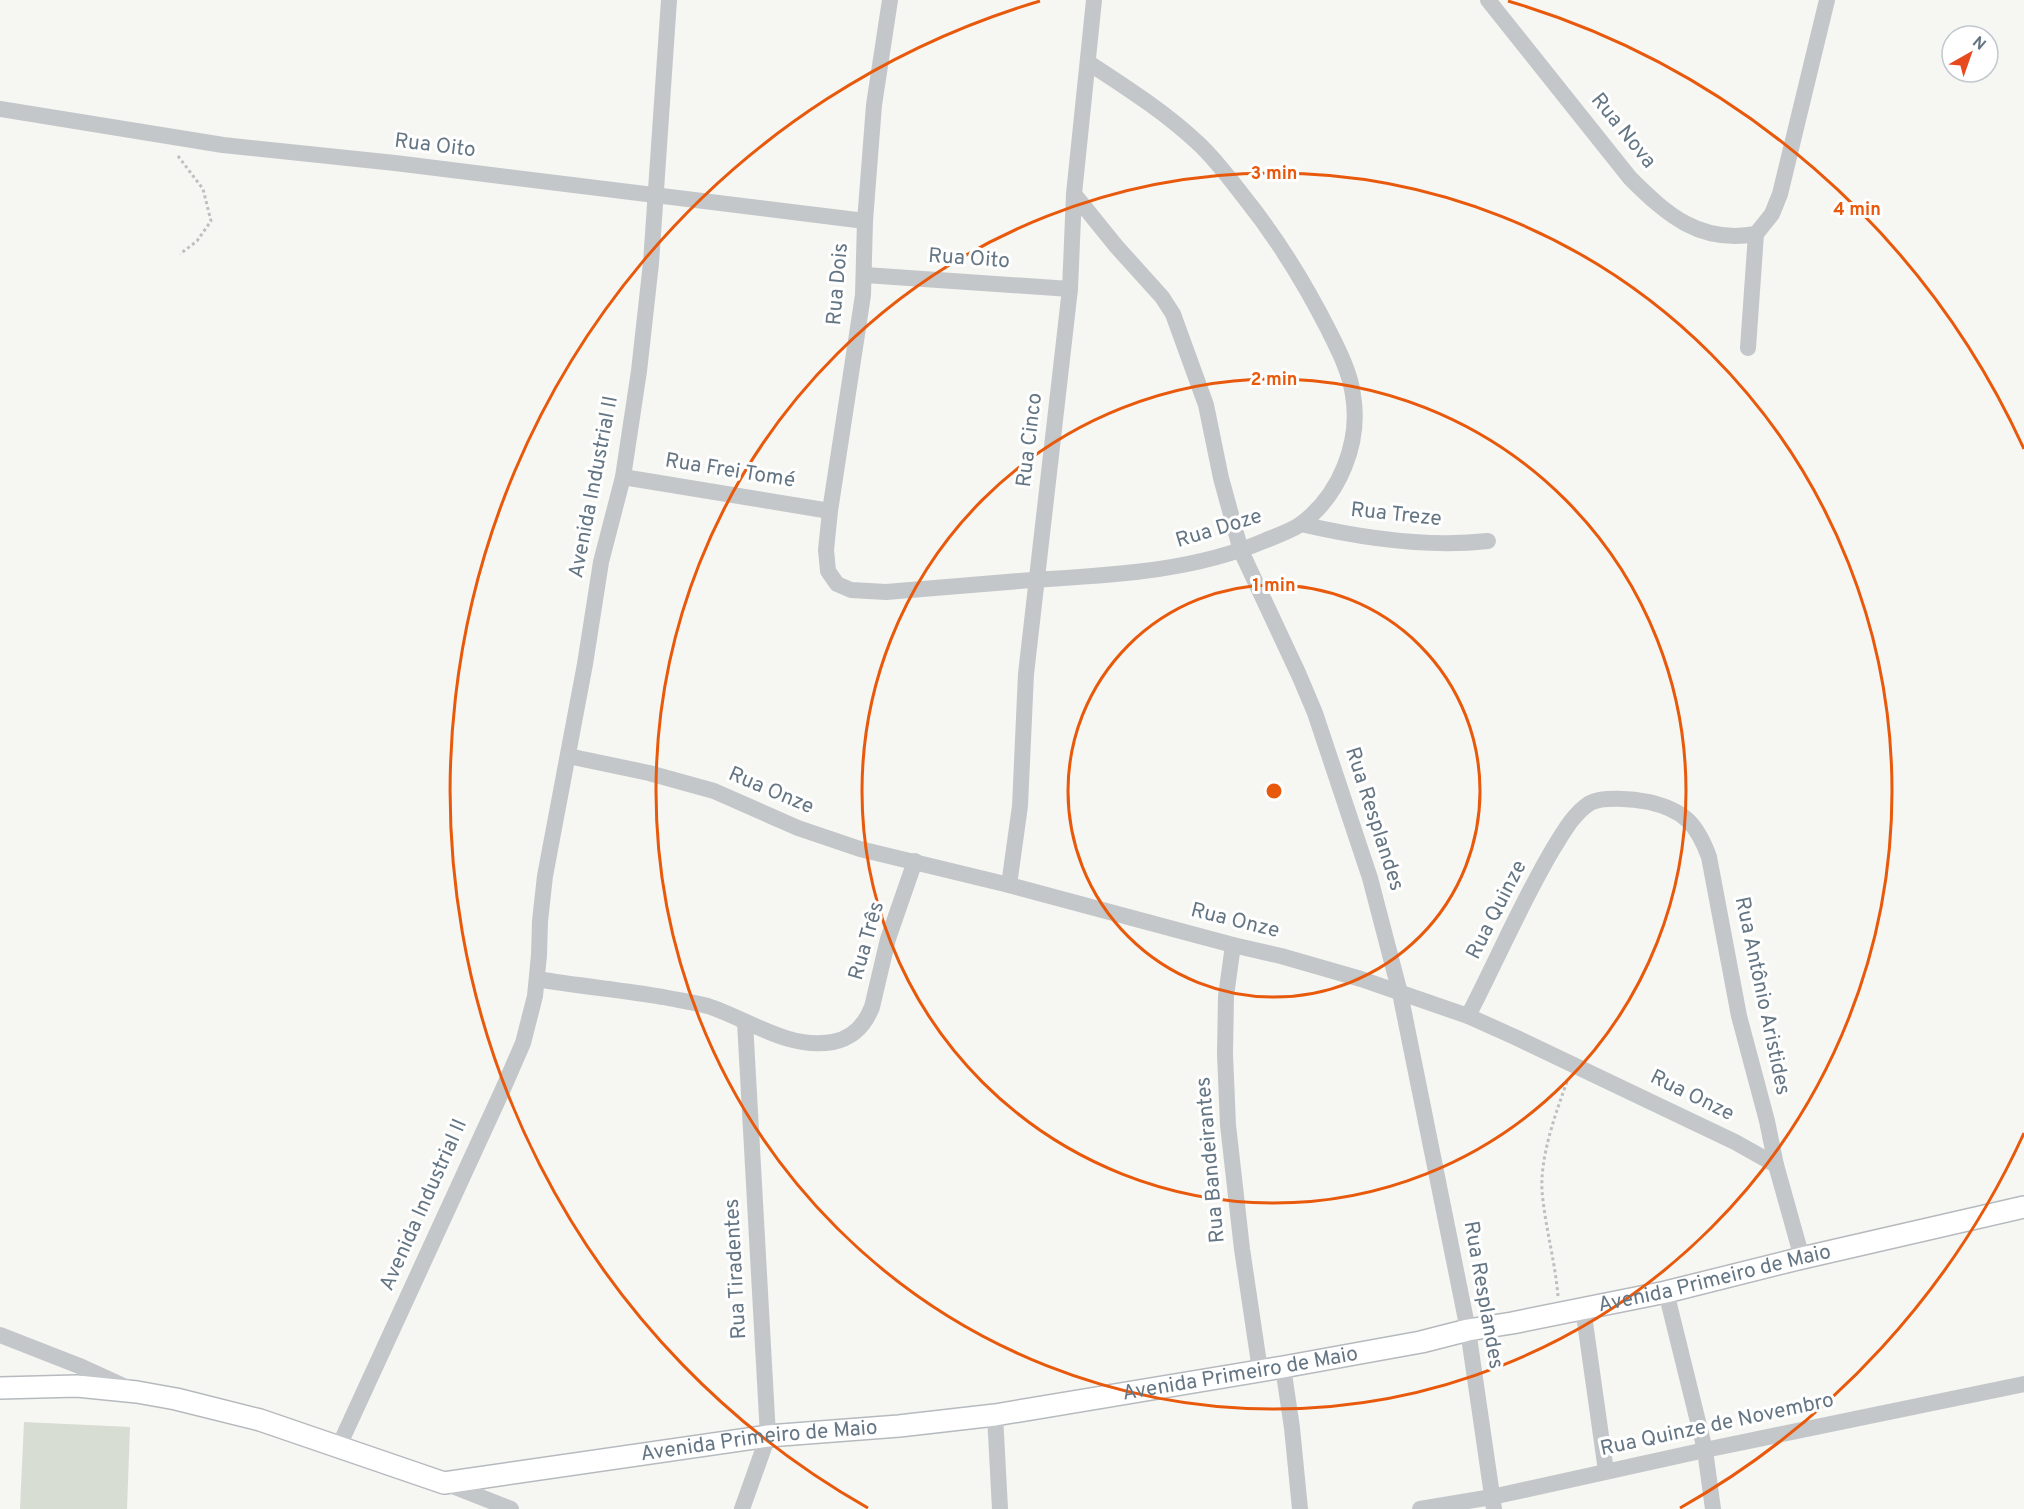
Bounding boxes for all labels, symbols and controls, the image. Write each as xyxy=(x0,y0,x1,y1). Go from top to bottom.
north arrow xyxy=(1940,24,2000,84)
text: N xyxy=(1968,33,1989,55)
street label: Rua Nova xyxy=(1584,88,1662,174)
street label: Rua Oito xyxy=(393,128,477,164)
text: 3 min xyxy=(1251,163,1297,186)
text: 4 min xyxy=(1833,199,1881,222)
street label: Rua Dois xyxy=(821,242,855,326)
street label: Rua Oito xyxy=(927,243,1011,275)
text: 2 min xyxy=(1250,369,1298,392)
street label: Rua Cinco xyxy=(1011,391,1049,489)
street label: Avenida Industrial II xyxy=(563,393,625,581)
street label: Rua Frei Tomé xyxy=(663,447,797,495)
street label: Rua Treze xyxy=(1349,497,1443,533)
street label: Rua Doze xyxy=(1173,503,1265,555)
text: 1 min xyxy=(1252,575,1296,598)
street label: Rua Resplandes xyxy=(1338,744,1410,894)
street label: Rua Onze xyxy=(724,761,818,821)
centre of rings xyxy=(1264,781,1284,801)
street label: Rua Quinze xyxy=(1461,856,1533,964)
street label: Rua Antônio Aristides xyxy=(1728,894,1796,1098)
street label: Rua Onze xyxy=(1188,897,1282,945)
street label: Rua Três xyxy=(843,899,891,983)
street label: Rua Onze xyxy=(1645,1064,1739,1128)
street label: Rua Bandeirantes xyxy=(1190,1076,1232,1244)
street label: Avenida Industrial II xyxy=(374,1115,474,1295)
street label: Rua Tiradentes xyxy=(719,1198,753,1340)
street label: Rua Resplandes xyxy=(1457,1219,1509,1371)
street label: Avenida Primeiro de Maio xyxy=(1596,1238,1834,1319)
street label: Avenida Primeiro de Maio xyxy=(1120,1340,1360,1407)
street label: Rua Quinze de Novembro xyxy=(1598,1387,1836,1463)
street label: Avenida Primeiro de Maio xyxy=(639,1414,879,1468)

